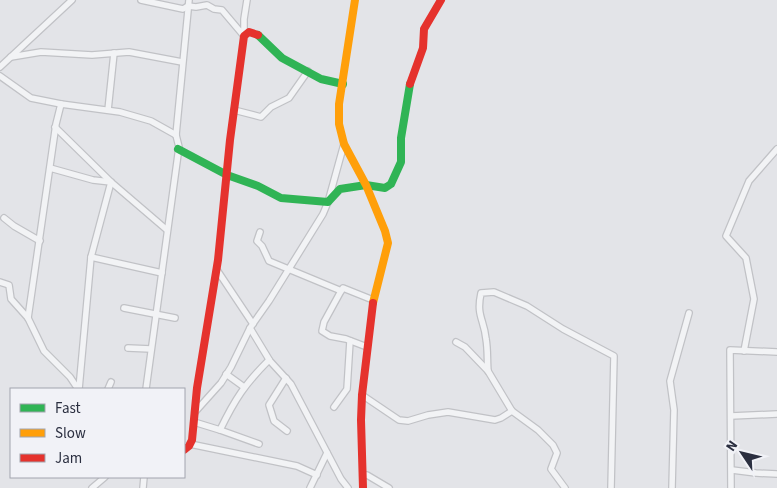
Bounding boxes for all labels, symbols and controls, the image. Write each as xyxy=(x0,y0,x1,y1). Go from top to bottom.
legend xyxy=(10,388,185,478)
text: Fast xyxy=(55,398,81,419)
text: Slow xyxy=(55,423,86,444)
north arrow xyxy=(717,428,767,478)
text: N xyxy=(721,437,743,456)
text: Jam xyxy=(55,448,82,469)

